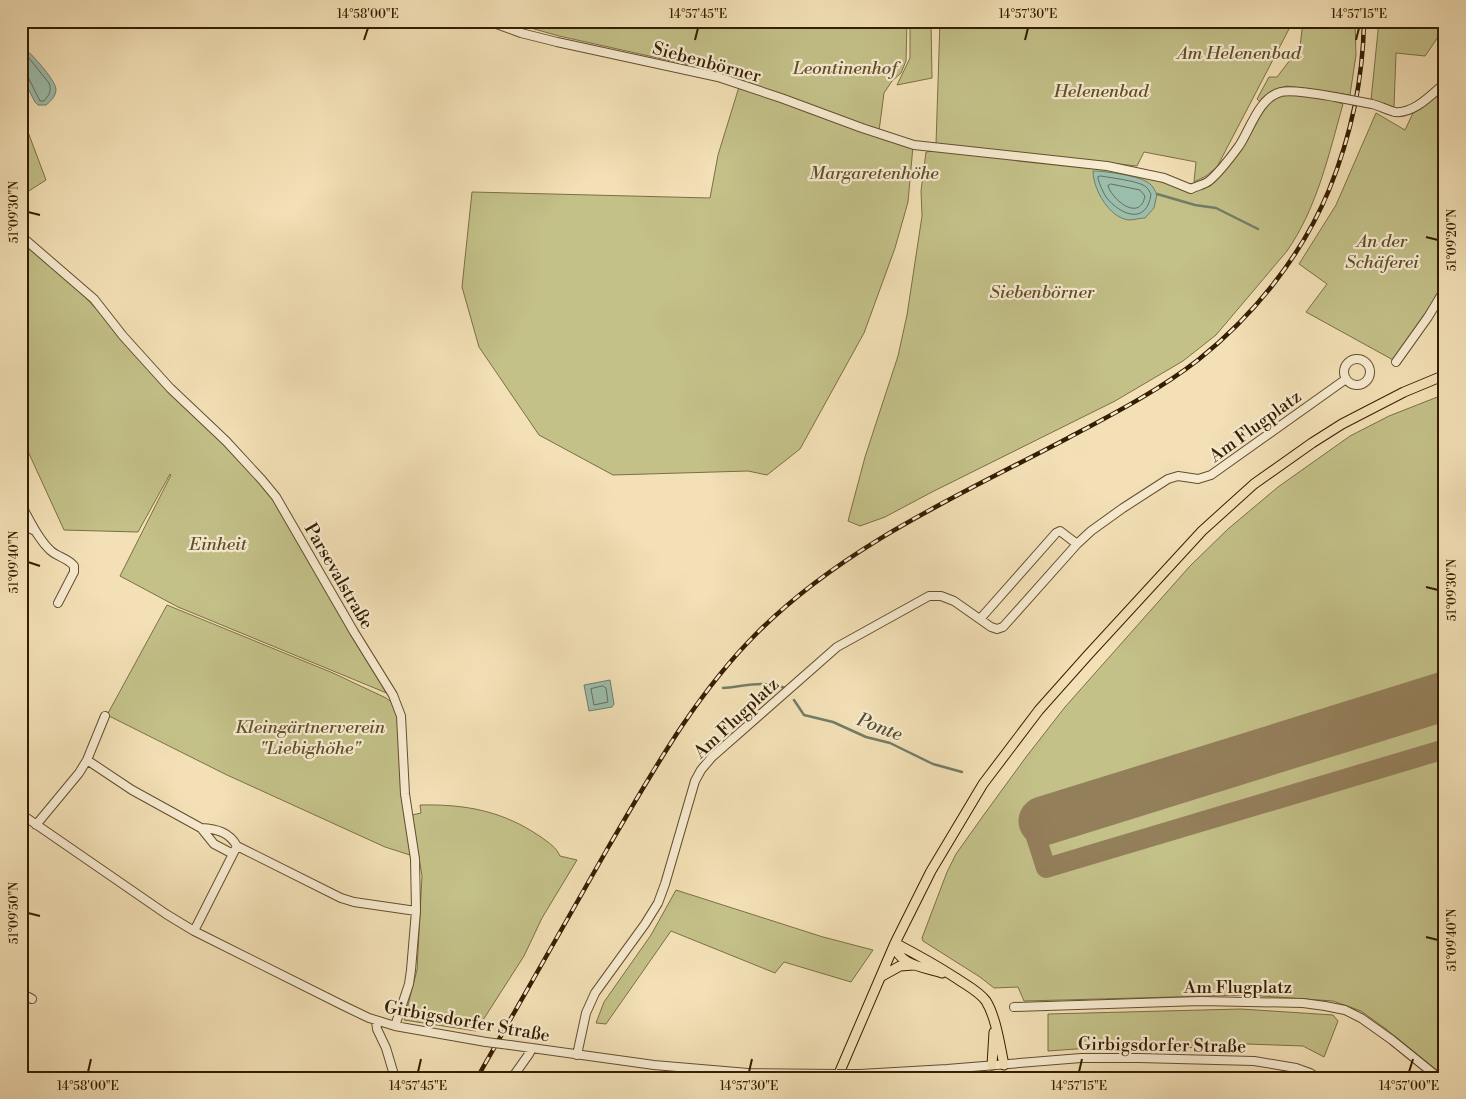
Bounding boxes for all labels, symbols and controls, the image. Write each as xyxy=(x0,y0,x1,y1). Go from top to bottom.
text: 14°58'00"E xyxy=(337,7,399,22)
text: 14°57'45"E xyxy=(669,7,727,22)
text: 14°57'30"E xyxy=(999,7,1057,22)
text: 14°57'15"E xyxy=(1331,7,1387,22)
street label: Siebenbörner xyxy=(650,37,764,88)
park label: Am Helenenbad xyxy=(1175,42,1302,65)
park label: Leontinenhof xyxy=(792,57,901,80)
park label: Helenenbad xyxy=(1053,80,1149,103)
park label: Margaretenhöhe xyxy=(809,162,939,185)
text: 51°09'30"N xyxy=(7,181,22,243)
text: 51°09'20"N xyxy=(1445,209,1460,271)
park label: An der Schäferei xyxy=(1345,230,1419,274)
park label: Siebenbörner xyxy=(990,281,1095,304)
street label: Am Flugplatz xyxy=(1204,385,1306,468)
street label: Parsevalstraße xyxy=(299,519,378,633)
text: 51°09'40"N xyxy=(7,531,22,593)
park label: Einheit xyxy=(188,533,248,556)
text: 51°09'30"N xyxy=(1445,559,1460,621)
street label: Am Flugplatz xyxy=(688,673,784,764)
water label: Ponte xyxy=(853,707,906,747)
park label: Kleingärtnerverein "Liebighöhe" xyxy=(235,716,386,760)
text: 51°09'50"N xyxy=(7,882,22,944)
text: 51°09'40"N xyxy=(1445,909,1460,971)
street label: Am Flugplatz xyxy=(1183,976,1292,999)
street label: Girbigsdorfer Straße xyxy=(382,996,552,1047)
street label: Girbigsdorfer Straße xyxy=(1078,1033,1246,1058)
text: 14°58'00"E xyxy=(57,1079,119,1094)
text: 14°57'45"E xyxy=(389,1079,447,1094)
text: 14°57'30"E xyxy=(720,1079,778,1094)
text: 14°57'15"E xyxy=(1051,1079,1107,1094)
text: 14°57'00"E xyxy=(1379,1079,1439,1094)

